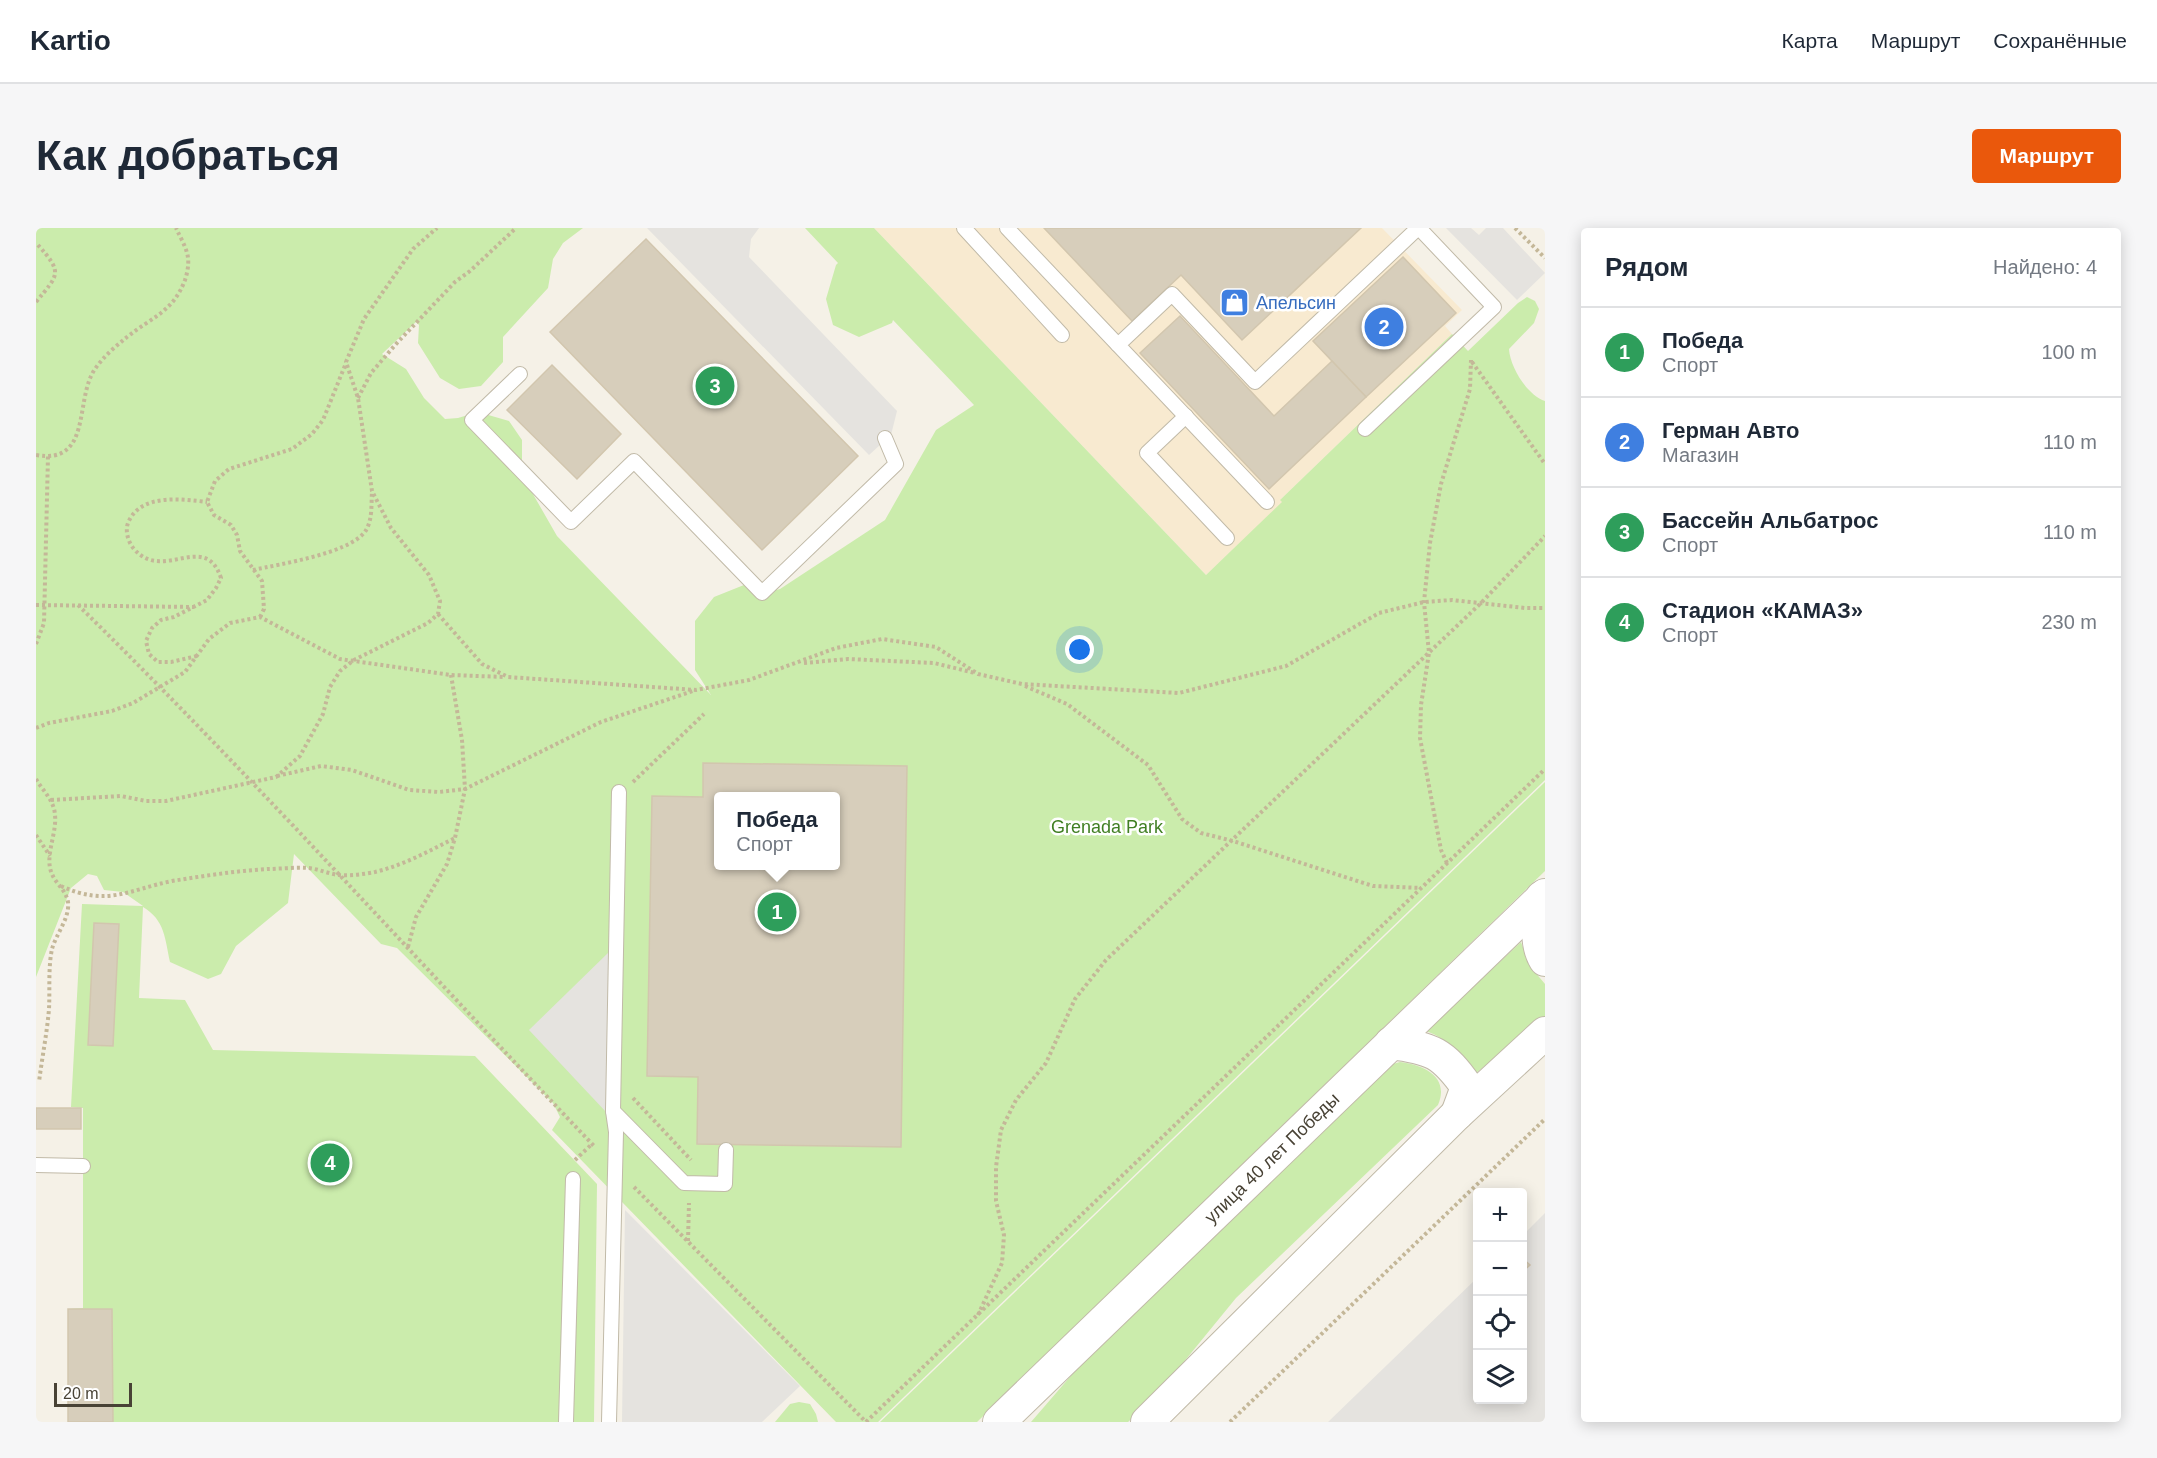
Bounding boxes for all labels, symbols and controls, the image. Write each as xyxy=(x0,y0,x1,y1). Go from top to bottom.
text: Kartio xyxy=(30,25,111,56)
text: Карта xyxy=(1782,29,1838,52)
text: Маршрут xyxy=(1871,29,1960,52)
text: Сохранённые xyxy=(1993,29,2127,52)
button: Маршрут xyxy=(1972,129,2121,183)
text: Как добраться xyxy=(36,132,340,179)
text: Рядом xyxy=(1605,252,1688,282)
text: Найдено: 4 xyxy=(1993,256,2097,278)
shop icon: Апельсин xyxy=(1219,287,1251,319)
place label: Апельсин xyxy=(1256,293,1336,313)
pin: 2 xyxy=(1364,304,1404,350)
text: Победа xyxy=(1662,328,1743,353)
text: 1 xyxy=(1619,341,1630,363)
text: 100 m xyxy=(2041,341,2097,363)
text: Спорт xyxy=(1662,354,1718,376)
pin: 3 xyxy=(696,364,734,408)
text: Герман Авто xyxy=(1662,418,1799,443)
text: 2 xyxy=(1619,431,1630,453)
text: 110 m xyxy=(2043,431,2097,453)
text: Магазин xyxy=(1662,444,1739,466)
text: Бассейн Альбатрос xyxy=(1662,508,1879,533)
text: 3 xyxy=(1619,521,1630,543)
text: 110 m xyxy=(2043,521,2097,543)
text: Спорт xyxy=(1662,534,1718,556)
text: Стадион «КАМАЗ» xyxy=(1662,598,1863,623)
text: 4 xyxy=(1619,611,1630,633)
text: 230 m xyxy=(2041,611,2097,633)
text: Спорт xyxy=(1662,624,1718,646)
your location xyxy=(1065,635,1094,664)
popup xyxy=(714,792,840,870)
text: Победа xyxy=(736,807,818,832)
park label: Grenada Park xyxy=(1051,817,1164,837)
text: Спорт xyxy=(736,833,793,855)
pin: 1 xyxy=(758,890,796,934)
street label: улица 40 лет Победы xyxy=(1201,1089,1343,1227)
pin: 4 xyxy=(310,1140,350,1186)
map controls xyxy=(1473,1188,1527,1404)
button: + xyxy=(1473,1188,1527,1242)
button: − xyxy=(1473,1242,1527,1296)
button: locate xyxy=(1473,1296,1527,1350)
button: layers xyxy=(1473,1350,1527,1404)
scale bar xyxy=(54,1380,132,1408)
text: 20 m xyxy=(63,1385,99,1402)

